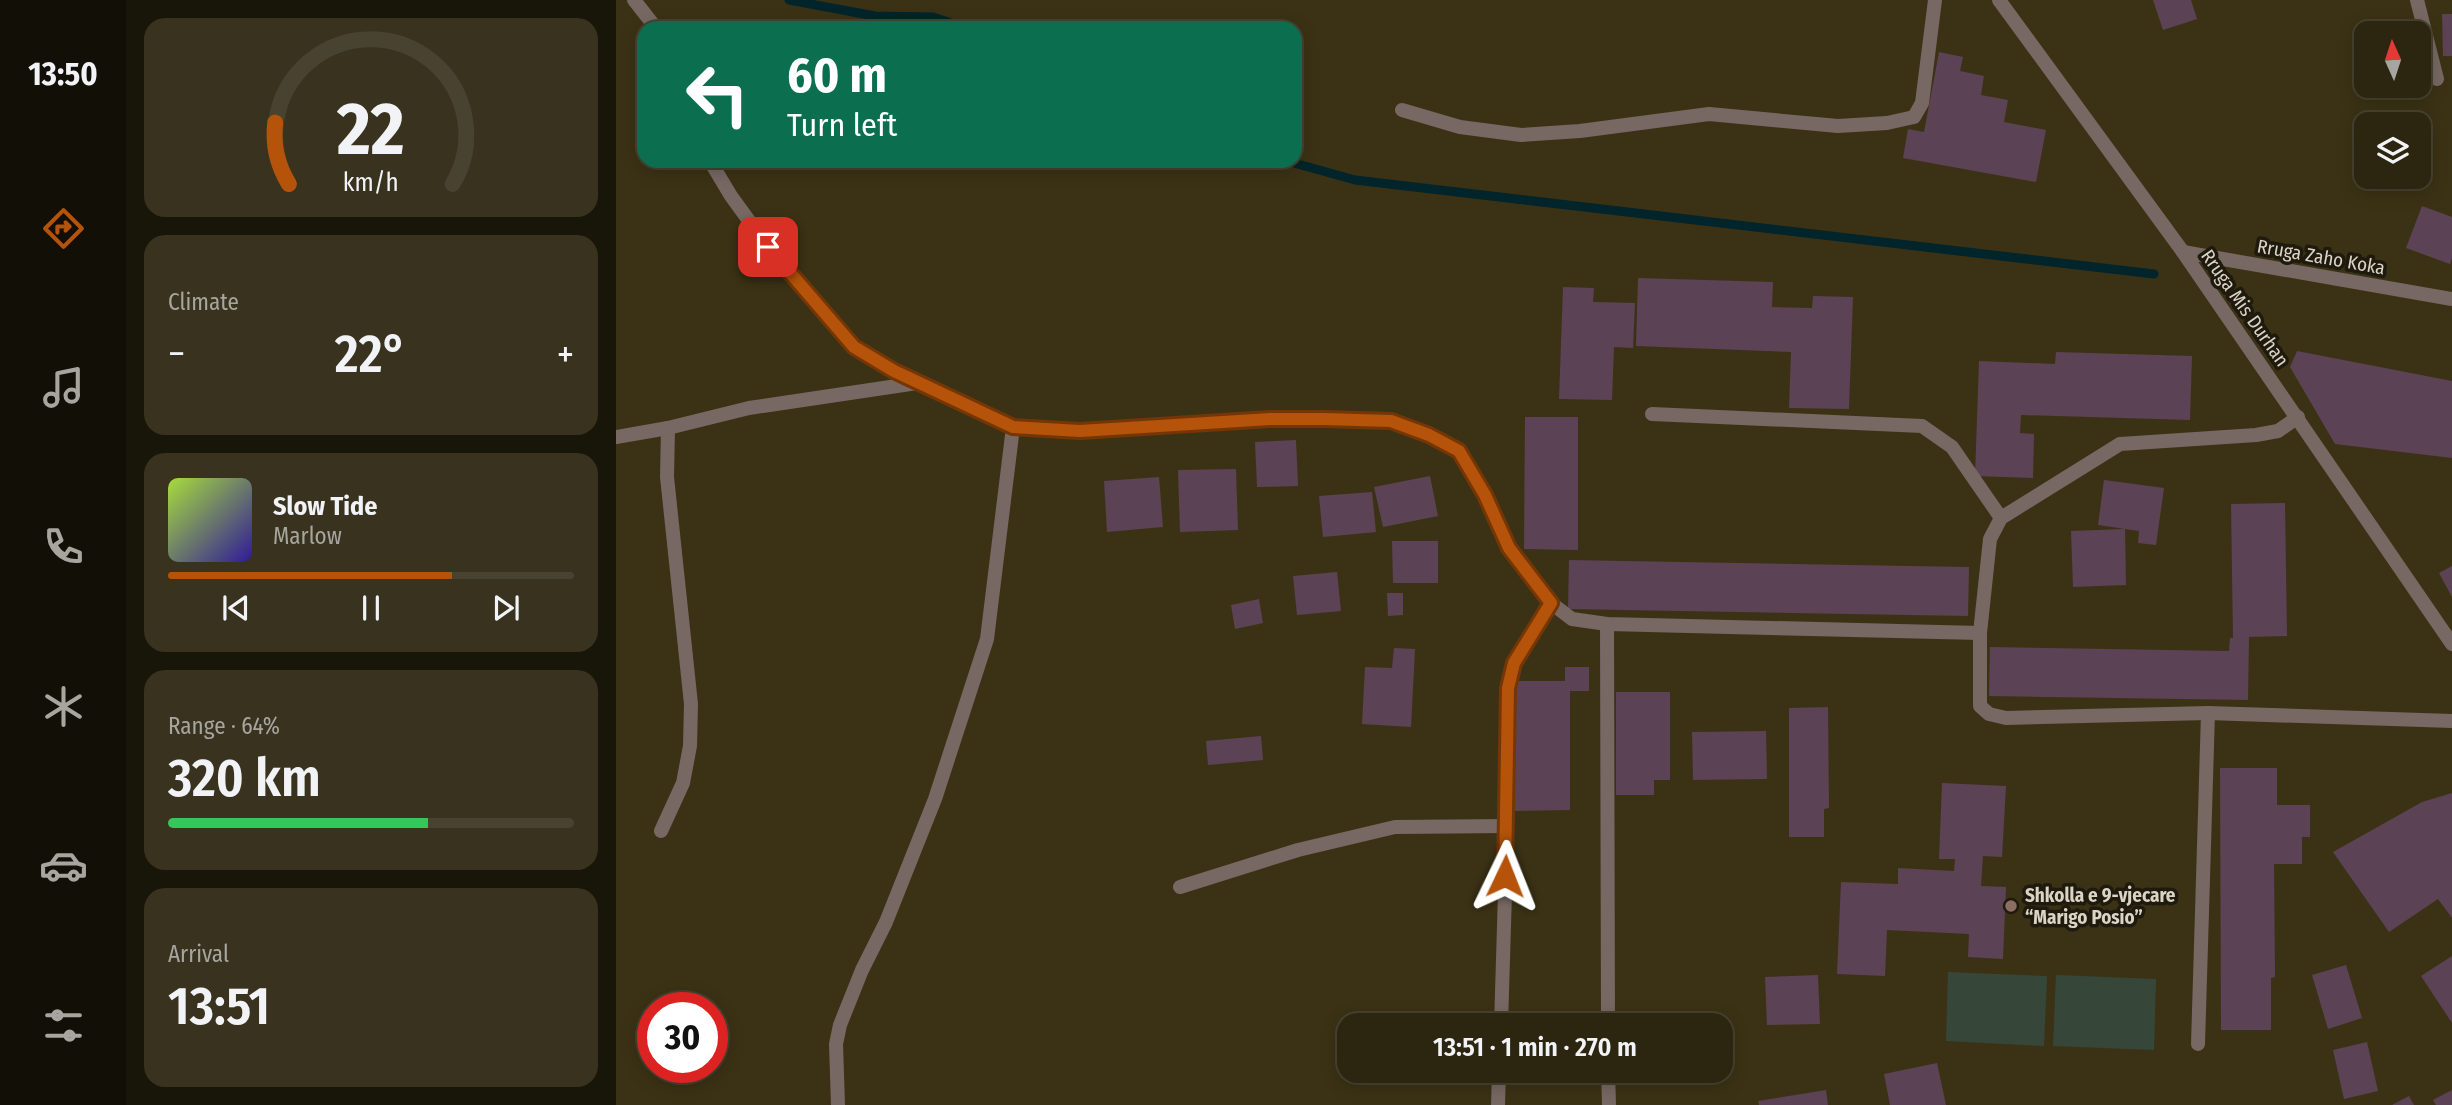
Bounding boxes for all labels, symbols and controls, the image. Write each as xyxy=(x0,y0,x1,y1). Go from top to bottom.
north arrow xyxy=(2354,21,2431,98)
map controls xyxy=(2354,21,2431,189)
text: 60 m xyxy=(787,46,887,105)
icon: left xyxy=(672,49,763,140)
text: 13:50 xyxy=(28,55,98,93)
text: 22 xyxy=(336,86,405,173)
text: Turn left xyxy=(787,106,897,144)
button: layers xyxy=(2354,112,2431,189)
text: km/h xyxy=(343,168,399,198)
icon: directions xyxy=(39,204,88,253)
pin xyxy=(738,217,798,277)
icon: arrive xyxy=(749,228,787,266)
street label: Rruga Zaho Koka xyxy=(2255,234,2387,280)
street label: Rruga Mis Durhan xyxy=(2196,245,2294,371)
text: Climate xyxy=(168,288,239,316)
text: 22° xyxy=(335,323,407,386)
text: − xyxy=(168,331,185,377)
text: + xyxy=(557,331,574,377)
icon: music xyxy=(39,363,88,412)
text: Slow Tide xyxy=(273,491,377,522)
icon: phone xyxy=(39,522,88,571)
text: Marlow xyxy=(273,522,342,550)
icon: previous xyxy=(217,589,255,627)
icon: pause xyxy=(352,589,390,627)
icon: next xyxy=(487,589,525,627)
icon: climate xyxy=(39,682,88,731)
text: Range · 64% xyxy=(168,712,280,740)
text: 320 km xyxy=(168,747,321,810)
position arrow xyxy=(1468,839,1542,913)
icon: car xyxy=(39,841,88,890)
place label: Shkolla e 9-vjecare “Marigo Posio” xyxy=(2025,884,2176,929)
marker: Shkolla e 9-vjecare “Marigo Posio” xyxy=(2003,898,2019,914)
text: Arrival xyxy=(168,940,229,968)
text: 13:51 xyxy=(168,975,270,1038)
speed limit sign: 30 xyxy=(637,992,728,1083)
icon: filters xyxy=(39,1001,88,1050)
text: 13:51 · 1 min · 270 m xyxy=(1433,1032,1637,1063)

